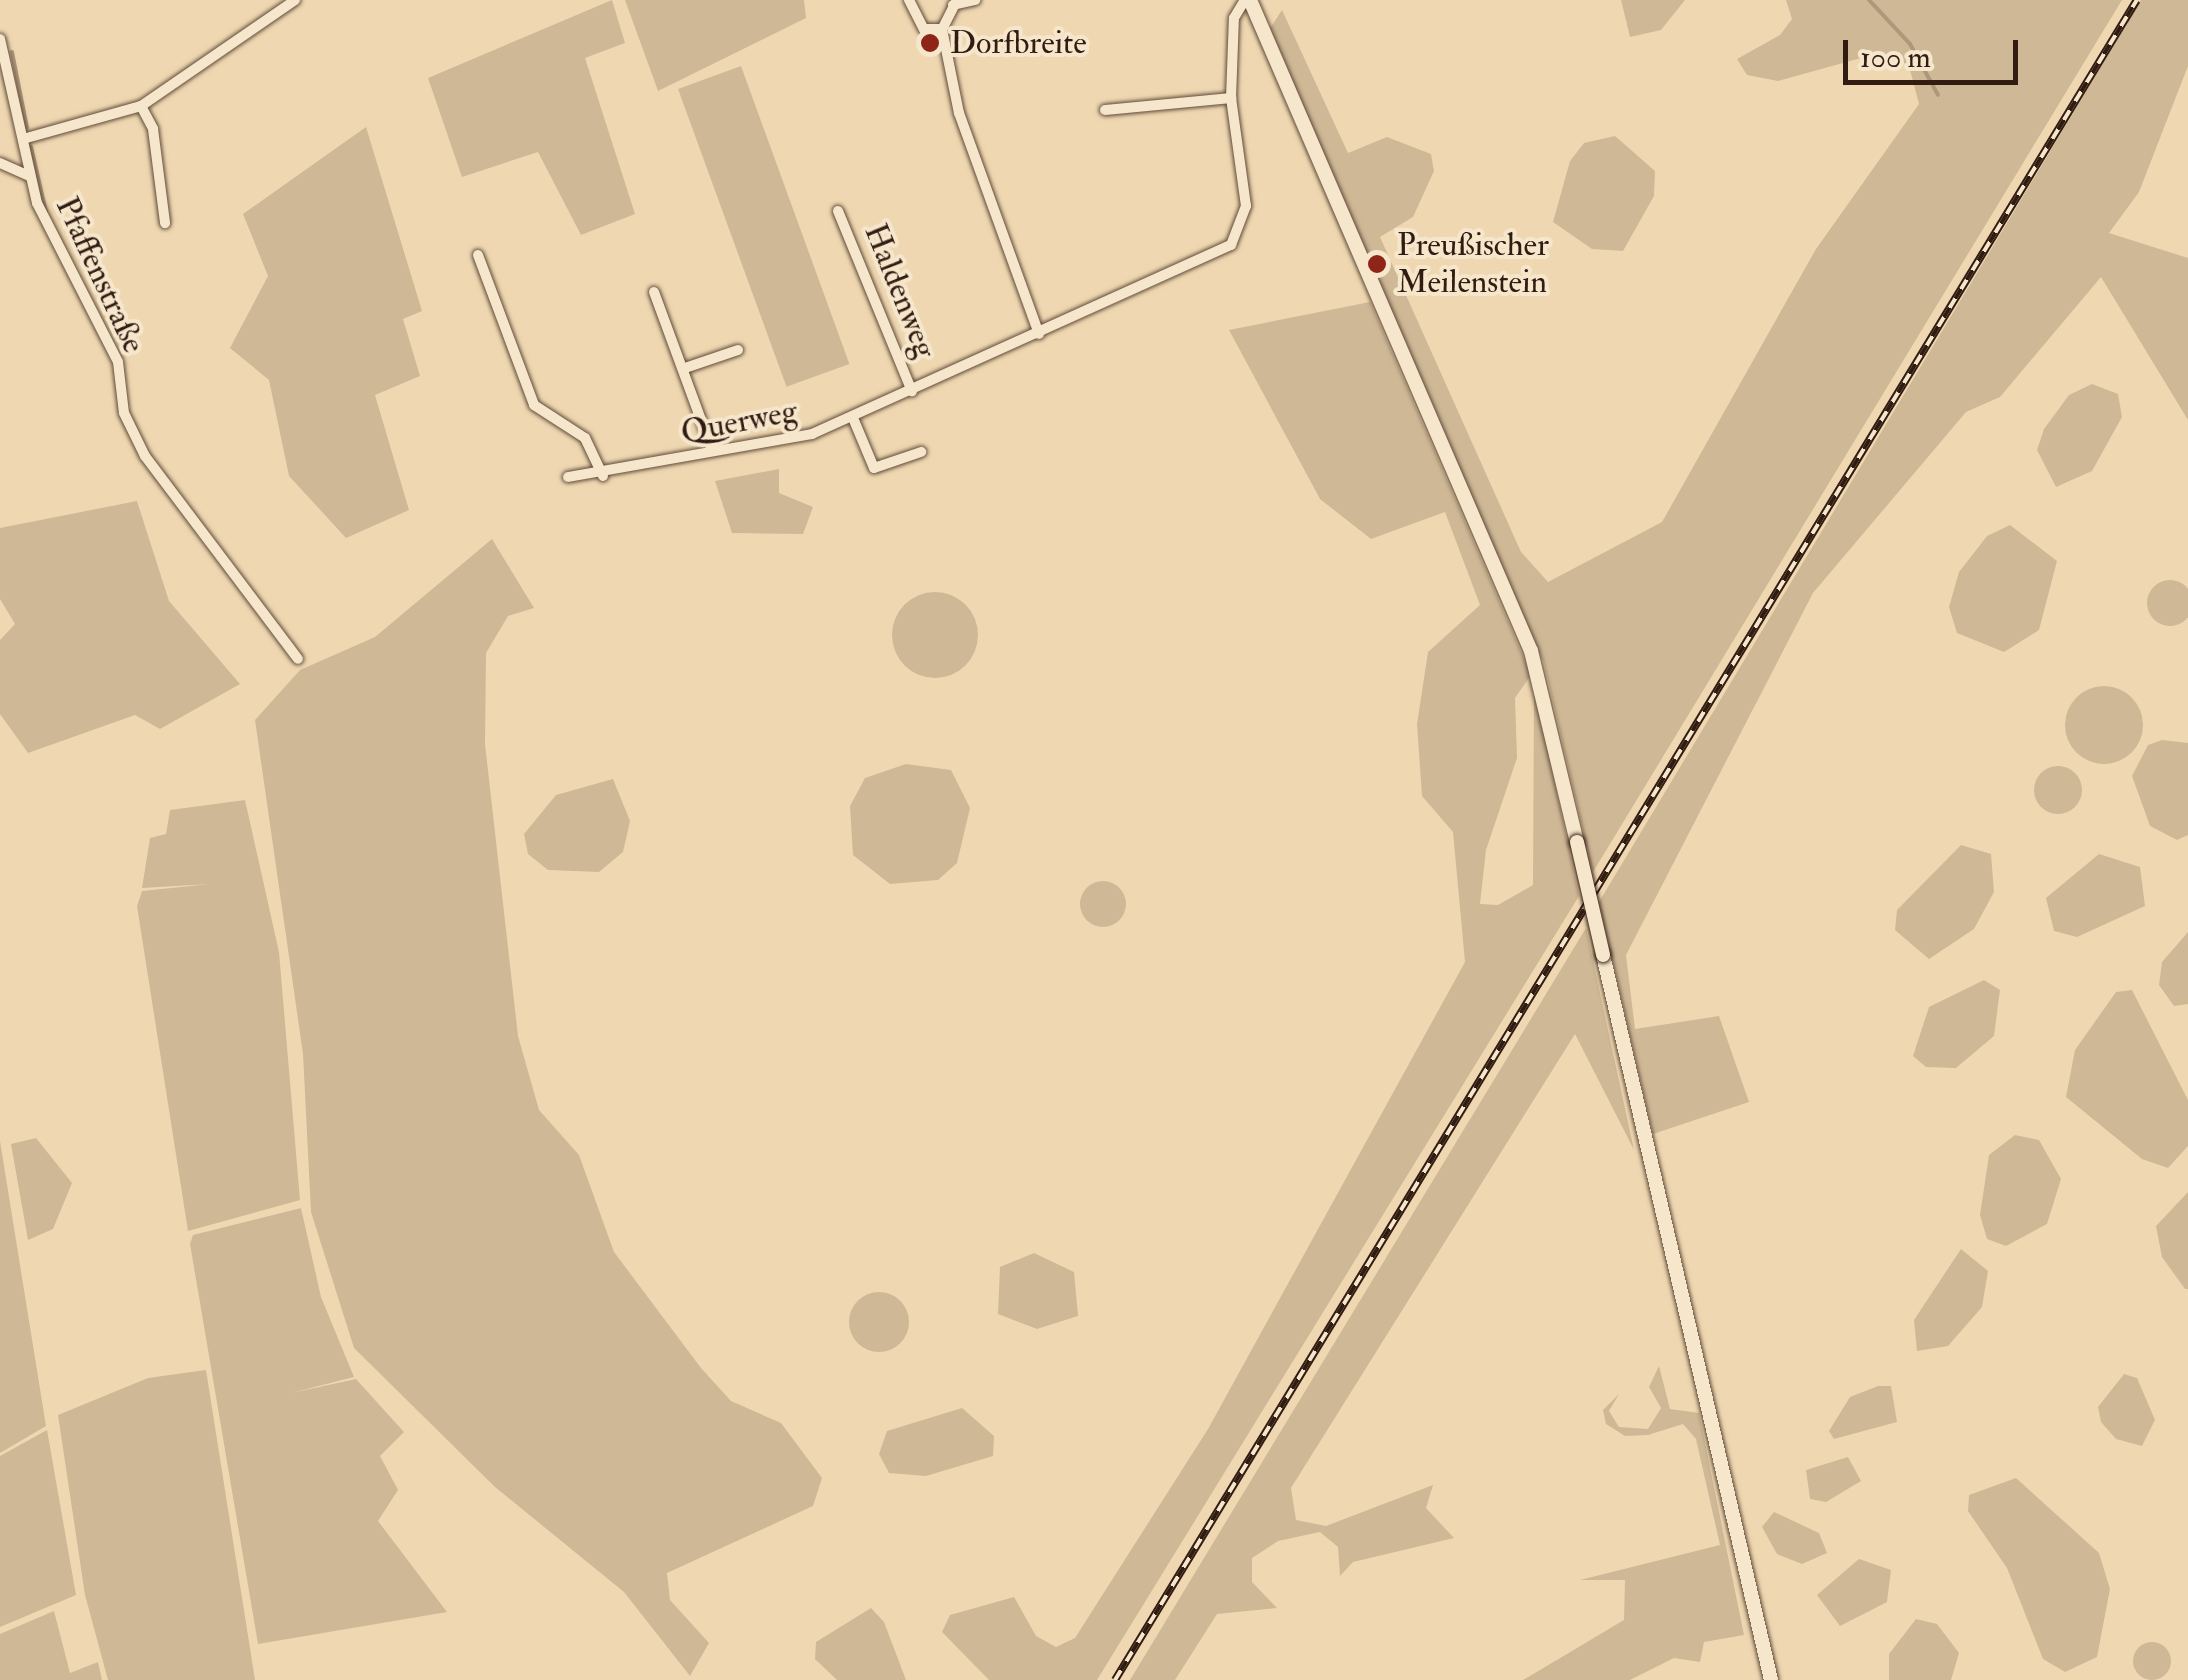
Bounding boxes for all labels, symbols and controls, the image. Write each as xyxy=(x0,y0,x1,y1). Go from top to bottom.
scale bar xyxy=(1848,20,2023,82)
place label: Dorfbreite xyxy=(950,24,1087,62)
marker: Dorfbreite xyxy=(919,32,941,54)
text: 100 m xyxy=(1860,39,1931,76)
street label: Pfaffenstraße xyxy=(47,191,153,359)
street label: Haldenweg xyxy=(856,218,944,364)
place label: Preußischer Meilenstein xyxy=(1397,227,1549,302)
marker: Preußischer Meilenstein xyxy=(1366,253,1388,275)
street label: Querweg xyxy=(678,392,800,452)

